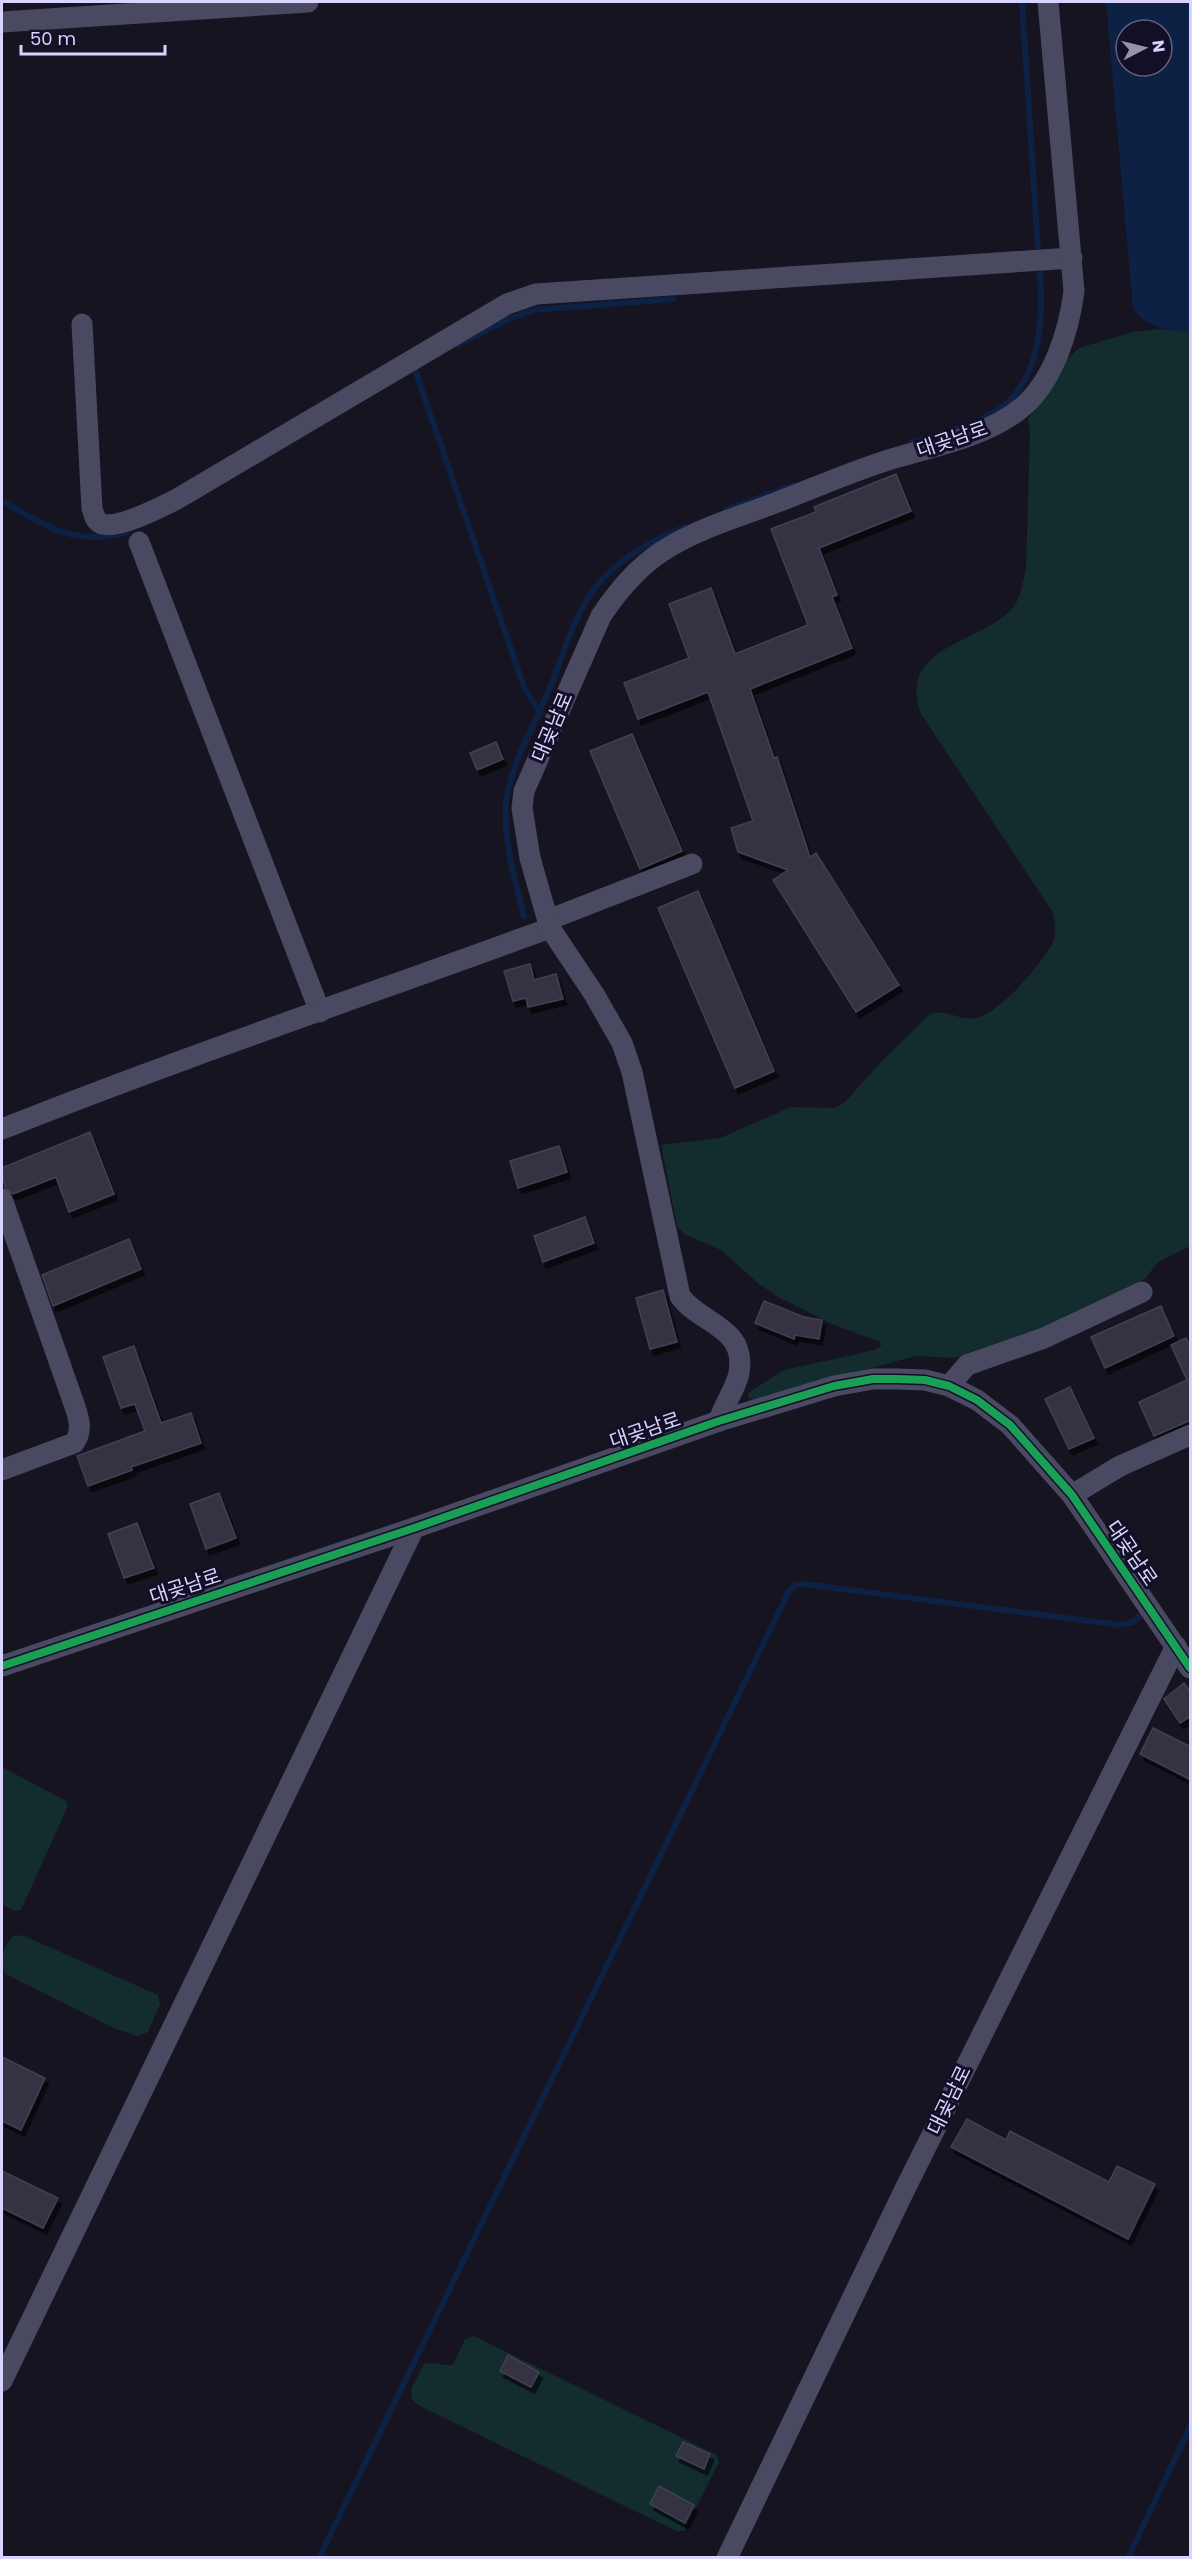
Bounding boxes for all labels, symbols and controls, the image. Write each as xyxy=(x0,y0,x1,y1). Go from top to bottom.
scale bar xyxy=(21,18,165,56)
north arrow xyxy=(1114,18,1174,78)
text: 50 m xyxy=(30,26,76,51)
text: N xyxy=(1146,39,1171,54)
street label: 대곶남로 xyxy=(913,414,991,464)
street label: 대곶남로 xyxy=(525,688,579,766)
street label: 대곶남로 xyxy=(606,1405,684,1455)
street label: 대곶남로 xyxy=(1100,1515,1164,1591)
street label: 대곶남로 xyxy=(146,1561,224,1611)
street label: 대곶남로 xyxy=(920,2061,978,2139)

